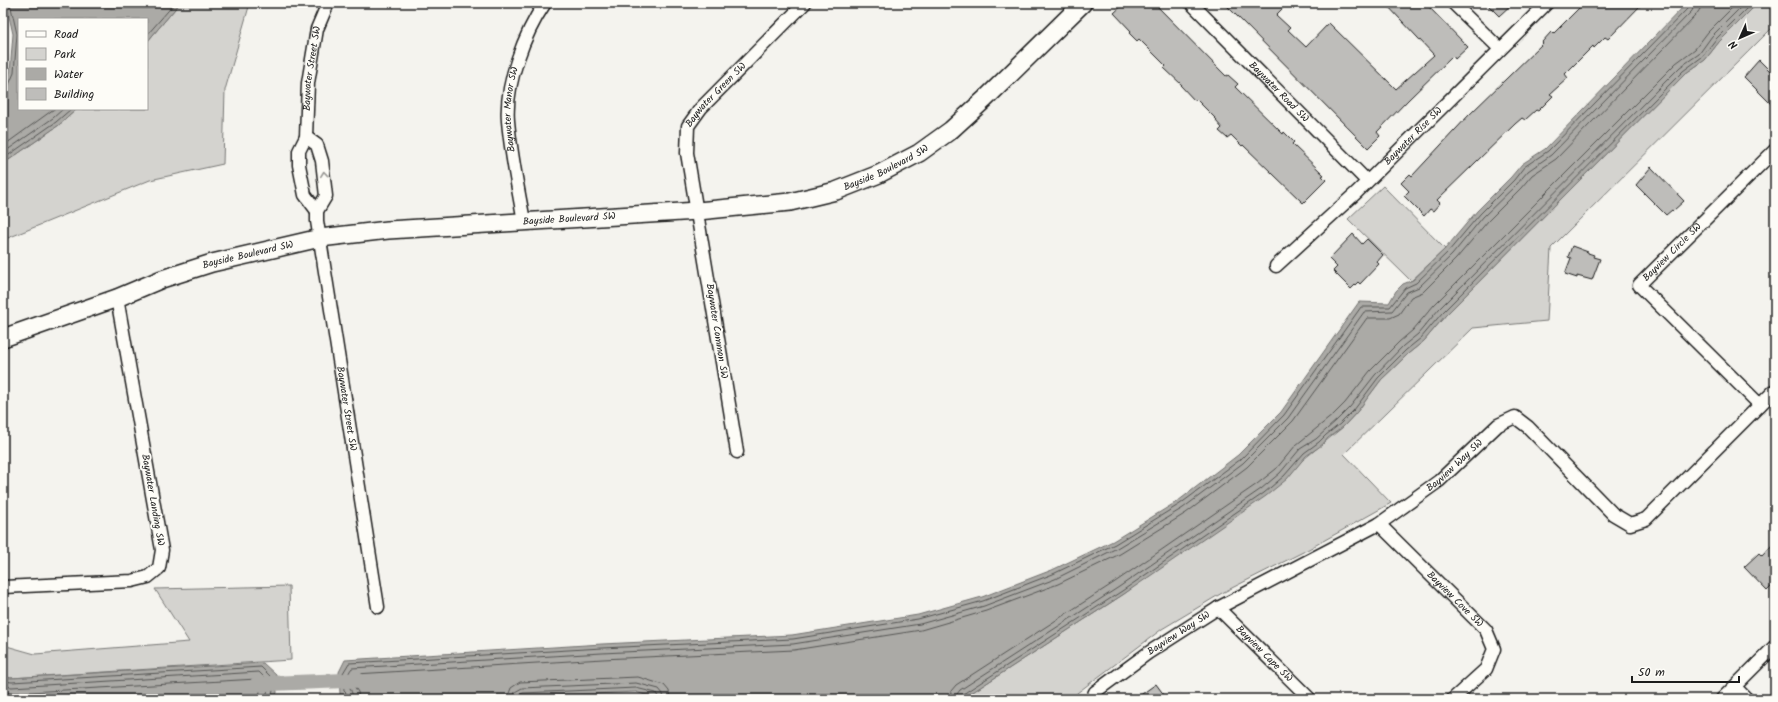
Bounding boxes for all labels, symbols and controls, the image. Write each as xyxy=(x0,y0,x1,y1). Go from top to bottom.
legend xyxy=(18,18,148,110)
north arrow xyxy=(1720,18,1760,58)
text: Road xyxy=(54,25,79,44)
street label: Baywater Street SW xyxy=(299,25,325,111)
text: N xyxy=(1725,36,1742,53)
text: Park xyxy=(54,45,76,64)
street label: Baywater Road SW xyxy=(1245,58,1313,126)
street label: Baywater Green SW xyxy=(681,59,750,131)
text: Water xyxy=(54,65,84,84)
street label: Baywater Manor SW xyxy=(500,65,523,153)
text: Building xyxy=(54,85,94,104)
street label: Baywater Rise SW xyxy=(1380,103,1446,169)
street label: Bayside Boulevard SW xyxy=(841,140,932,195)
one-way arrow xyxy=(319,171,328,177)
street label: Bayside Boulevard SW xyxy=(522,208,616,230)
street label: Bayview Circle SW xyxy=(1639,219,1705,285)
street label: Bayside Boulevard SW xyxy=(200,236,295,274)
street label: Baywater Common SW xyxy=(702,282,732,380)
street label: Baywater Street SW xyxy=(332,365,361,452)
street label: Bayview Way SW xyxy=(1423,435,1487,496)
street label: Baywater Landing SW xyxy=(137,453,169,547)
street label: Bayview Cove SW xyxy=(1423,568,1487,631)
street label: Bayview Way SW xyxy=(1144,607,1214,659)
street label: Bayview Cape SW xyxy=(1232,622,1297,686)
scale bar xyxy=(1632,658,1739,684)
text: 50 m xyxy=(1638,663,1665,682)

